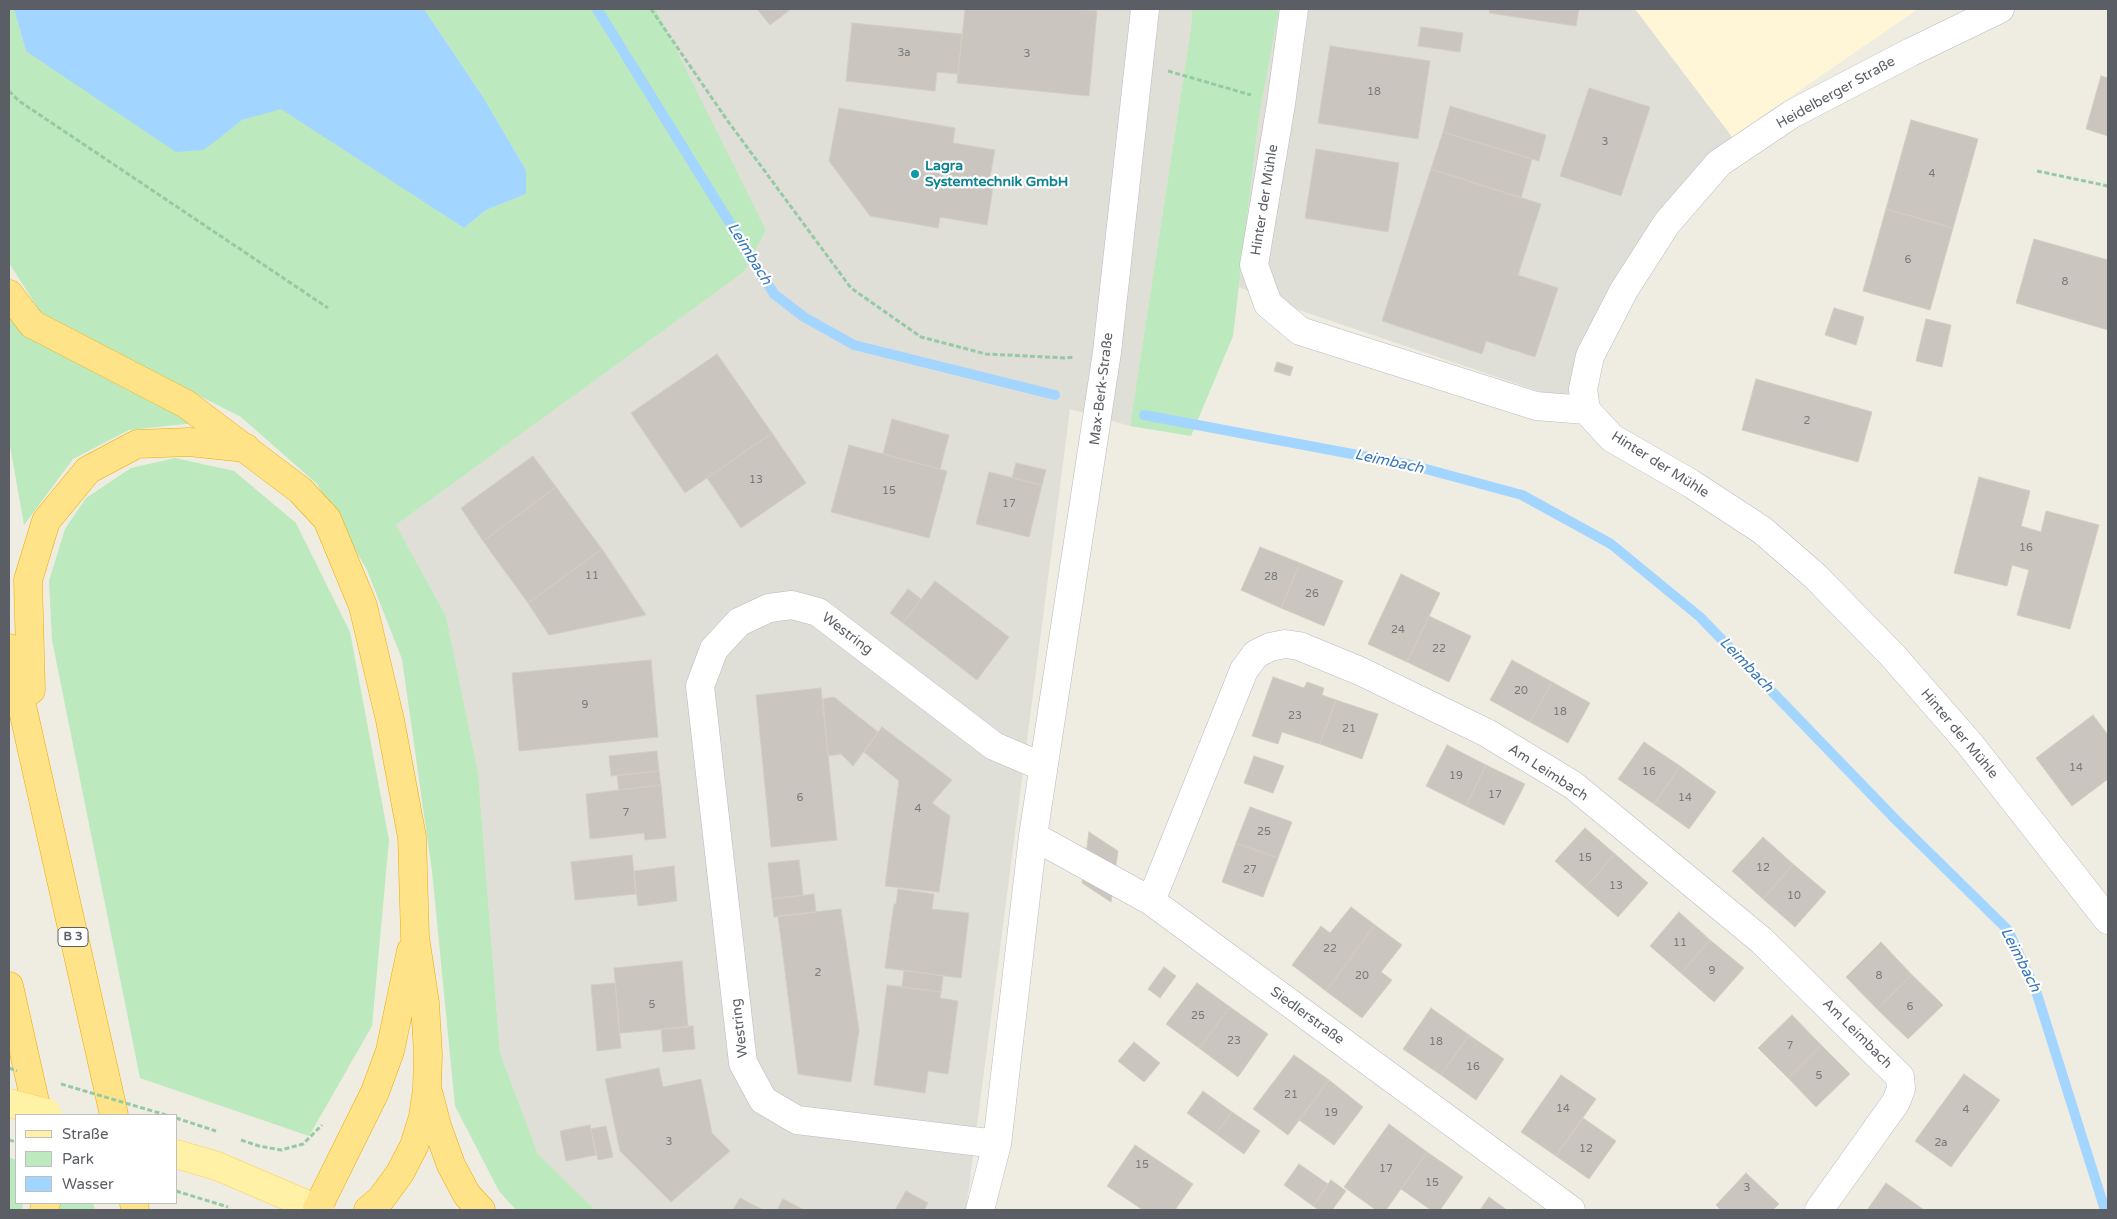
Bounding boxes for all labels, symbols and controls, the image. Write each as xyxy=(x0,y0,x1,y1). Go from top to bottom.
house number: 3a xyxy=(897,46,911,60)
house number: 3 xyxy=(1024,47,1030,61)
street label: Heidelberger Straße xyxy=(1774,53,1898,133)
house number: 18 xyxy=(1367,85,1381,99)
house number: 3 xyxy=(1602,135,1608,149)
street label: Hinter der Mühle xyxy=(1248,143,1282,257)
place label: Lagra Systemtechnik GmbH xyxy=(925,158,1068,190)
house number: 4 xyxy=(1929,167,1935,181)
marker: Lagra Systemtechnik GmbH xyxy=(909,168,921,180)
water label: Leimbach xyxy=(723,220,775,288)
house number: 6 xyxy=(1905,253,1911,267)
house number: 8 xyxy=(2062,275,2068,289)
street label: Max-Berk-Straße xyxy=(1087,332,1117,446)
house number: 2 xyxy=(1804,414,1810,428)
street label: Hinter der Mühle xyxy=(1608,428,1712,502)
water label: Leimbach xyxy=(1353,446,1425,478)
house number: 13 xyxy=(749,473,763,487)
house number: 15 xyxy=(882,484,896,498)
house number: 17 xyxy=(1002,497,1016,511)
house number: 16 xyxy=(2019,541,2033,555)
house number: 11 xyxy=(585,569,599,583)
house number: 28 xyxy=(1264,570,1278,584)
house number: 26 xyxy=(1305,587,1319,601)
street label: Westring xyxy=(818,609,876,659)
house number: 24 xyxy=(1391,623,1405,637)
water label: Leimbach xyxy=(1715,634,1777,696)
house number: 22 xyxy=(1432,642,1446,656)
house number: 20 xyxy=(1514,684,1528,698)
street label: Hinter der Mühle xyxy=(1917,686,2001,782)
house number: 9 xyxy=(582,698,588,712)
house number: 18 xyxy=(1553,705,1567,719)
house number: 23 xyxy=(1288,709,1302,723)
house number: 21 xyxy=(1342,722,1356,736)
street label: Am Leimbach xyxy=(1505,741,1591,805)
house number: 14 xyxy=(2069,761,2083,775)
house number: 16 xyxy=(1642,765,1656,779)
house number: 19 xyxy=(1449,769,1463,783)
house number: 17 xyxy=(1488,788,1502,802)
house number: 6 xyxy=(797,791,803,805)
house number: 14 xyxy=(1678,791,1692,805)
house number: 4 xyxy=(915,802,921,816)
house number: 7 xyxy=(623,806,629,820)
house number: 25 xyxy=(1257,825,1271,839)
house number: 15 xyxy=(1578,851,1592,865)
house number: 12 xyxy=(1756,861,1770,875)
house number: 27 xyxy=(1243,863,1257,877)
house number: 13 xyxy=(1609,879,1623,893)
house number: 10 xyxy=(1787,889,1801,903)
water label: Leimbach xyxy=(1996,925,2044,995)
road number: B 3 xyxy=(58,928,88,946)
house number: 11 xyxy=(1673,936,1687,950)
house number: 22 xyxy=(1323,942,1337,956)
house number: 9 xyxy=(1709,964,1715,978)
house number: 2 xyxy=(815,966,821,980)
house number: 20 xyxy=(1355,969,1369,983)
house number: 8 xyxy=(1876,969,1882,983)
street label: Siedlerstraße xyxy=(1267,984,1347,1048)
street label: Am Leimbach xyxy=(1819,996,1895,1072)
street label: Westring xyxy=(728,997,752,1059)
house number: 5 xyxy=(649,998,655,1012)
house number: 6 xyxy=(1907,1000,1913,1014)
house number: 25 xyxy=(1191,1009,1205,1023)
house number: 23 xyxy=(1227,1034,1241,1048)
house number: 18 xyxy=(1429,1035,1443,1049)
house number: 7 xyxy=(1787,1039,1793,1053)
house number: 16 xyxy=(1466,1060,1480,1074)
house number: 5 xyxy=(1816,1069,1822,1083)
house number: 21 xyxy=(1284,1088,1298,1102)
house number: 14 xyxy=(1556,1102,1570,1116)
house number: 4 xyxy=(1963,1103,1969,1117)
house number: 19 xyxy=(1324,1106,1338,1120)
legend xyxy=(15,1114,178,1204)
text: Straße xyxy=(62,1125,108,1143)
house number: 3 xyxy=(666,1135,672,1149)
house number: 2a xyxy=(1934,1136,1948,1150)
house number: 12 xyxy=(1579,1142,1593,1156)
text: Park xyxy=(62,1150,94,1168)
house number: 15 xyxy=(1135,1158,1149,1172)
house number: 17 xyxy=(1379,1162,1393,1176)
text: Wasser xyxy=(62,1175,114,1193)
house number: 15 xyxy=(1425,1176,1439,1190)
house number: 3 xyxy=(1744,1181,1750,1195)

